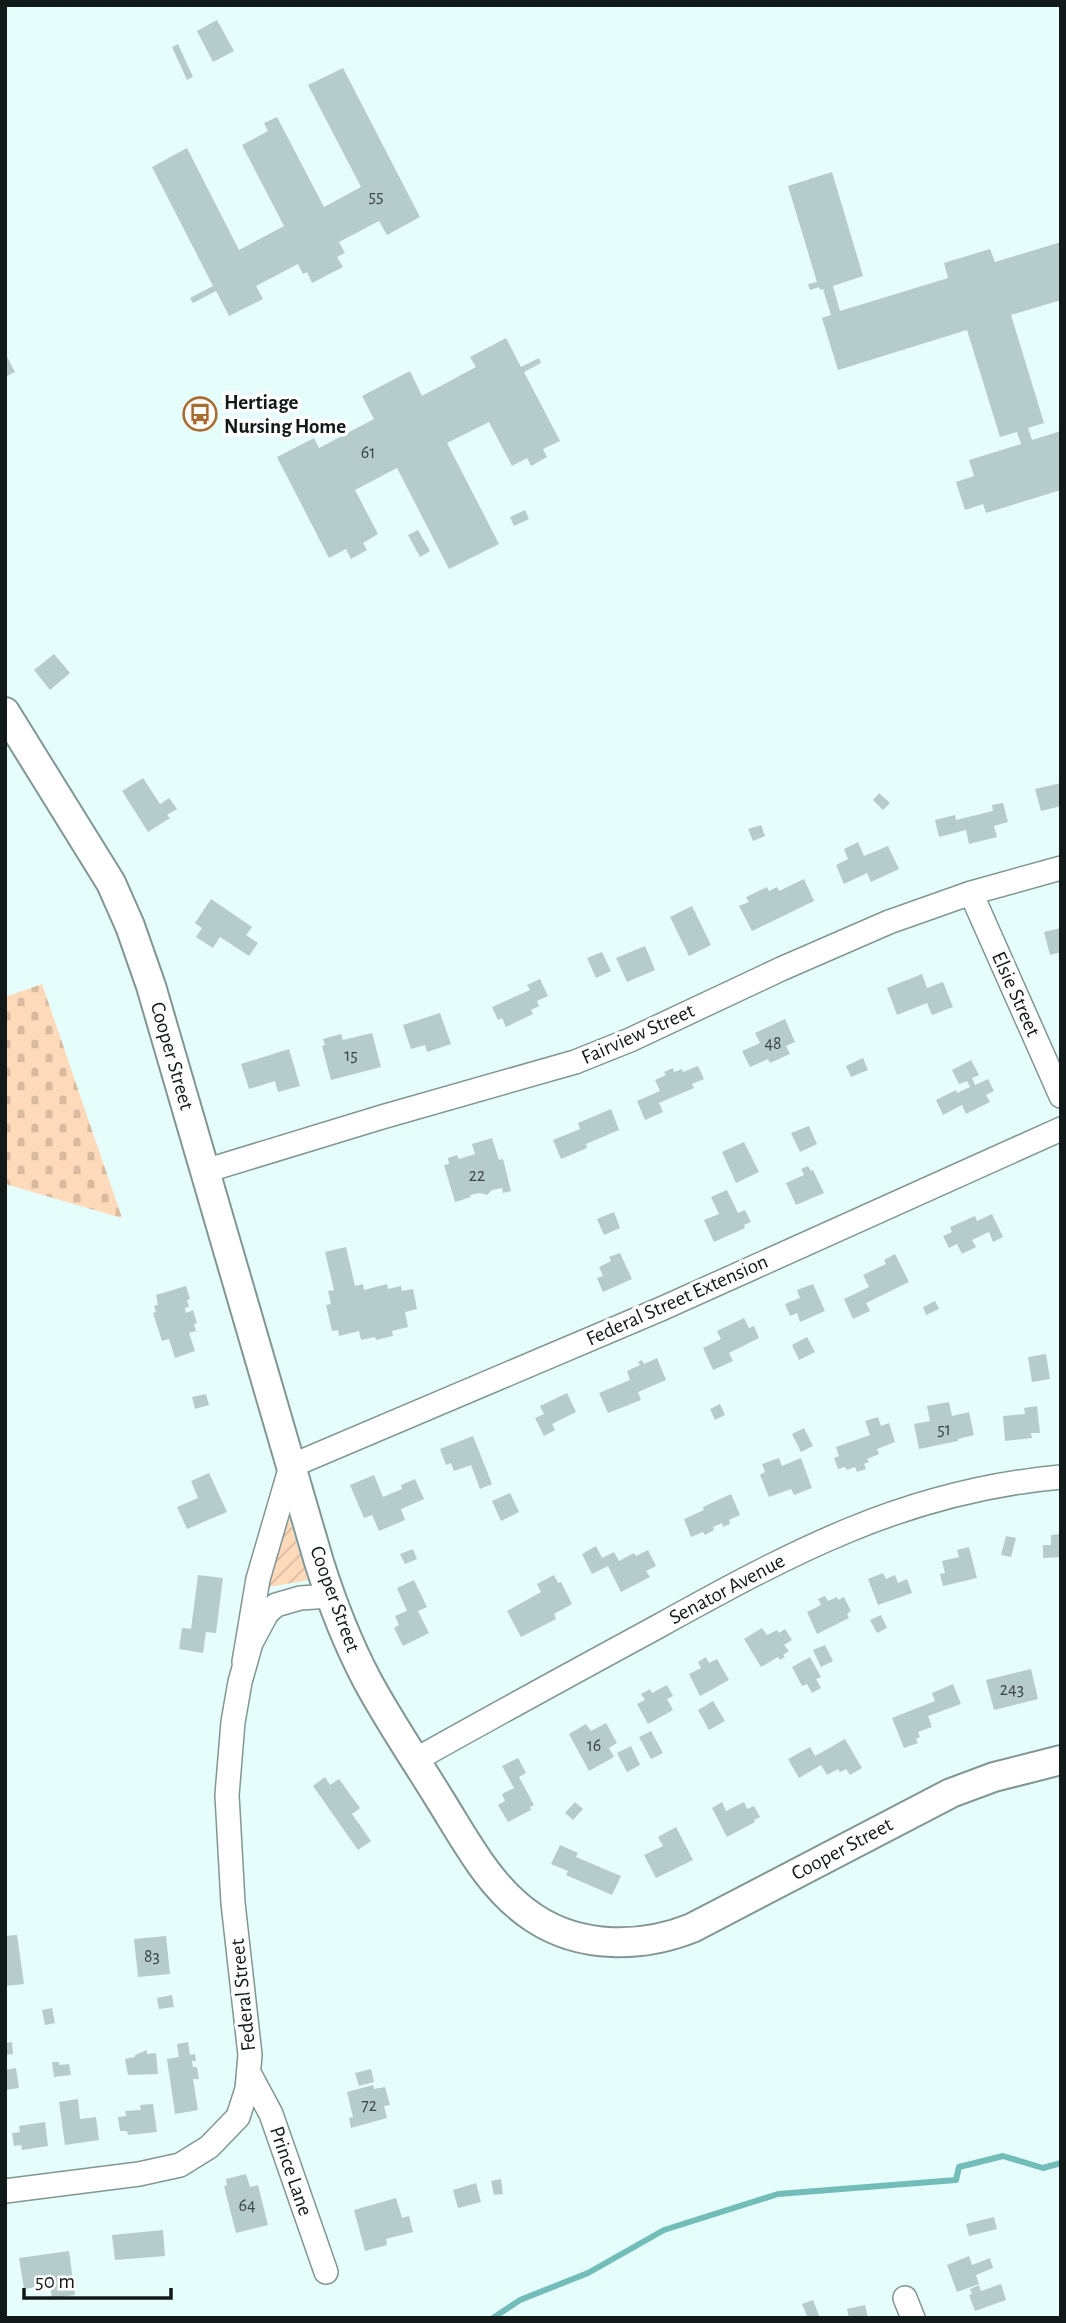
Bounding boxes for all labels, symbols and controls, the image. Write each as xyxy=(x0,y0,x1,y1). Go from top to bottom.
house number: 55 xyxy=(368,188,384,206)
place label: Hertiage Nursing Home xyxy=(224,392,346,437)
bus stop icon: Hertiage Nursing Home xyxy=(181,395,219,433)
house number: 61 xyxy=(361,444,375,462)
street label: Elsie Street xyxy=(988,948,1044,1040)
street label: Cooper Street xyxy=(147,1000,197,1113)
street label: Fairview Street xyxy=(578,1000,698,1068)
house number: 48 xyxy=(764,1035,782,1053)
house number: 15 xyxy=(344,1047,358,1065)
house number: 22 xyxy=(469,1167,485,1185)
street label: Federal Street Extension xyxy=(583,1250,771,1350)
house number: 51 xyxy=(937,1421,951,1439)
street label: Cooper Street xyxy=(306,1543,364,1655)
street label: Senator Avenue xyxy=(666,1550,788,1628)
house number: 243 xyxy=(1000,1681,1024,1699)
house number: 16 xyxy=(587,1737,601,1755)
street label: Cooper Street xyxy=(788,1813,896,1884)
street label: Federal Street xyxy=(227,1937,259,2052)
house number: 83 xyxy=(144,1948,160,1966)
house number: 72 xyxy=(361,2097,377,2115)
street label: Prince Lane xyxy=(266,2123,316,2219)
house number: 64 xyxy=(238,2197,256,2215)
scale bar xyxy=(24,2256,172,2300)
text: 50 m xyxy=(35,2271,75,2292)

